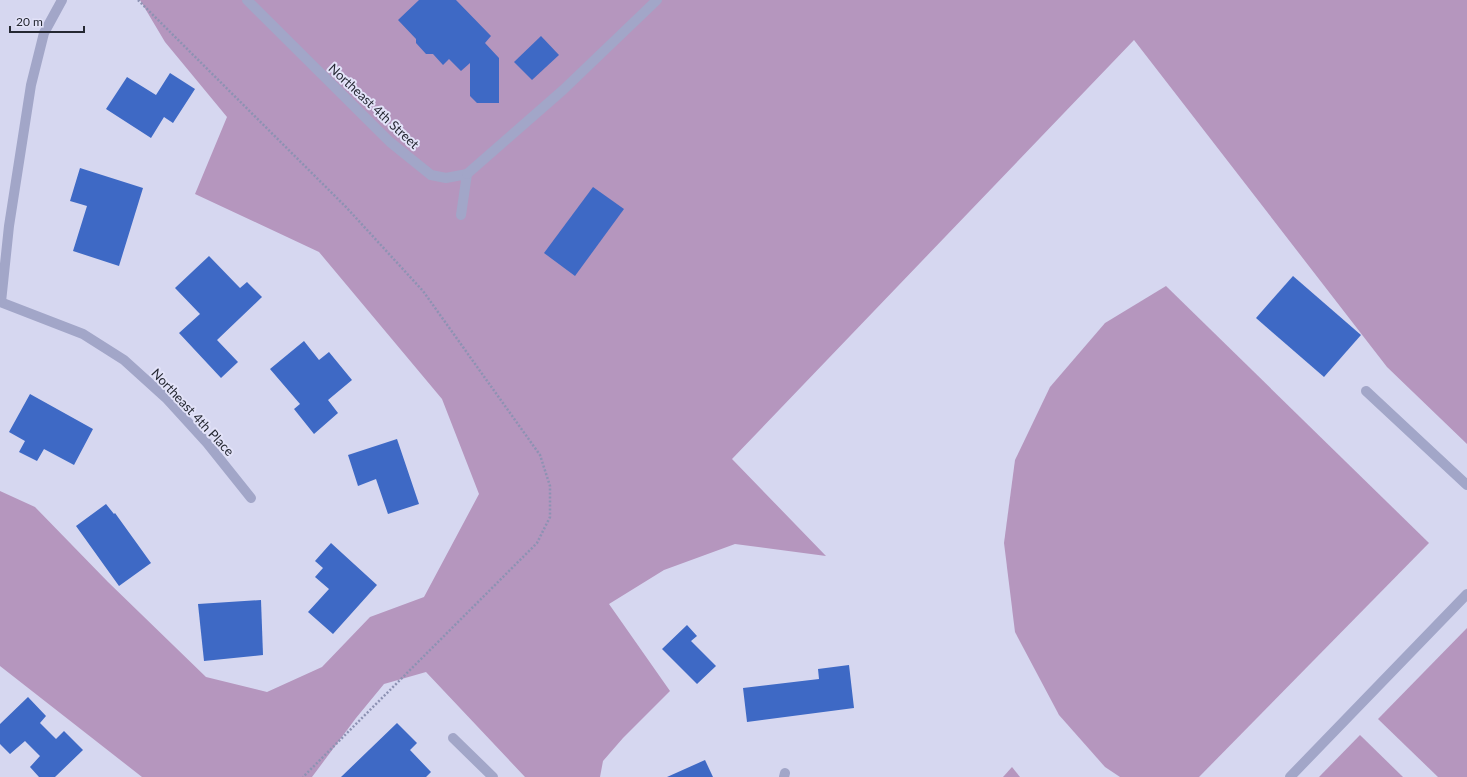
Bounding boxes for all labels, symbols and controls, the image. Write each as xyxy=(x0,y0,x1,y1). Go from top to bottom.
scale bar xyxy=(10,8,84,34)
text: 20 m xyxy=(16,14,43,29)
street label: Northeast 4th Street xyxy=(326,60,423,152)
street label: Northeast 4th Place xyxy=(148,365,238,459)

